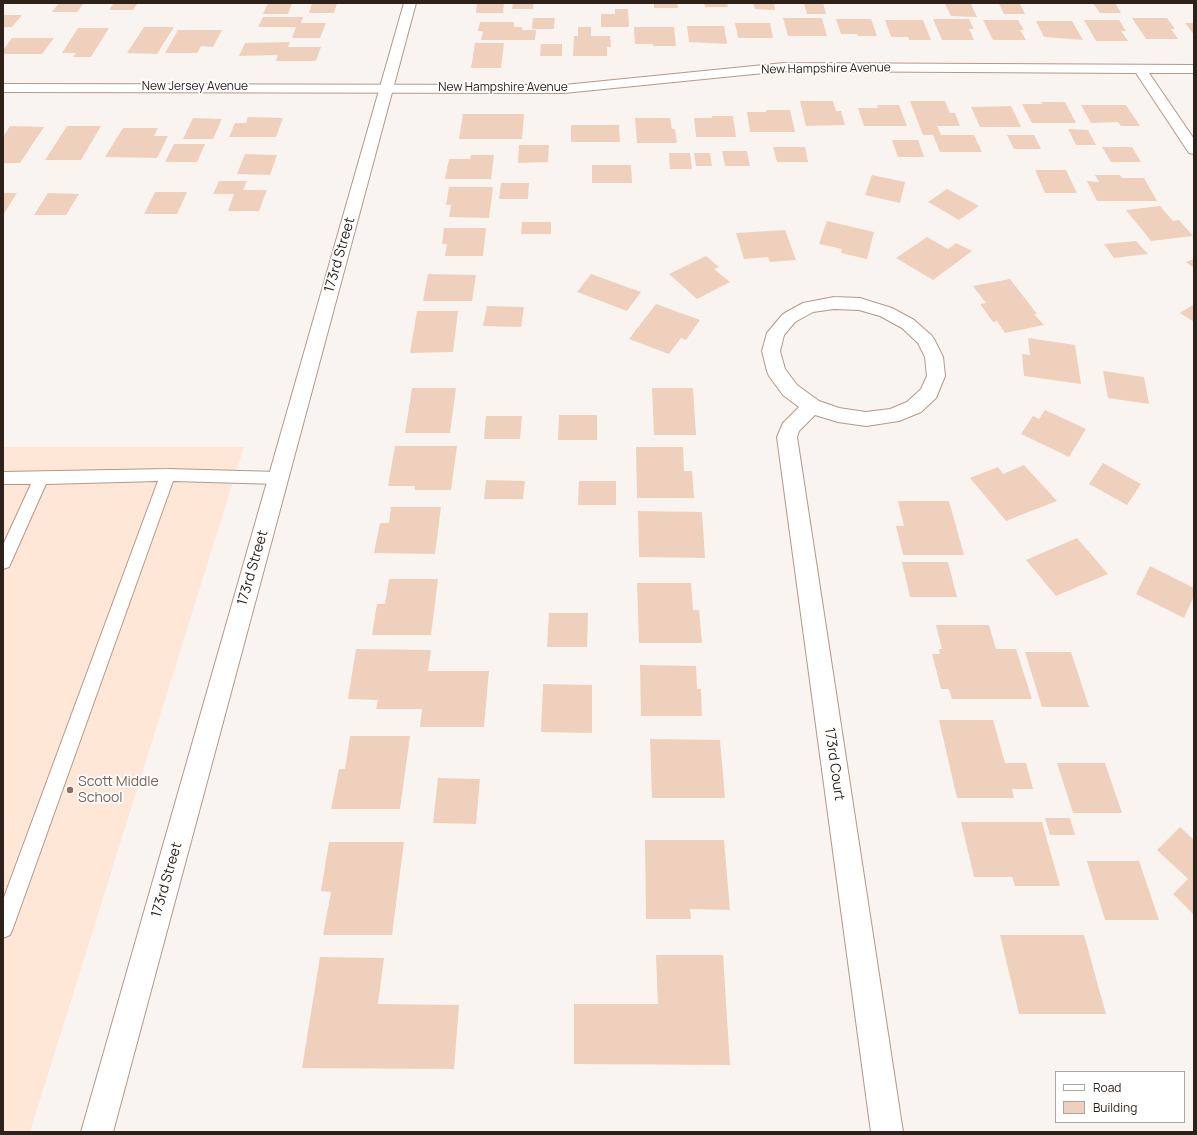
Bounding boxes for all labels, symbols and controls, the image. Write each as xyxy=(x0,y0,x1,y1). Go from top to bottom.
street label: New Hampshire Avenue xyxy=(761,61,891,77)
street label: New Jersey Avenue xyxy=(142,80,248,94)
street label: New Hampshire Avenue xyxy=(438,81,568,95)
street label: 173rd Street xyxy=(321,216,359,294)
street label: 173rd Street xyxy=(234,529,272,607)
street label: 173rd Court xyxy=(821,726,847,802)
place label: Scott Middle School xyxy=(78,774,159,806)
marker: Scott Middle School xyxy=(65,785,75,795)
street label: 173rd Street xyxy=(148,841,186,919)
legend xyxy=(1055,1071,1185,1123)
text: Road xyxy=(1093,1079,1121,1096)
text: Building xyxy=(1093,1099,1137,1116)

